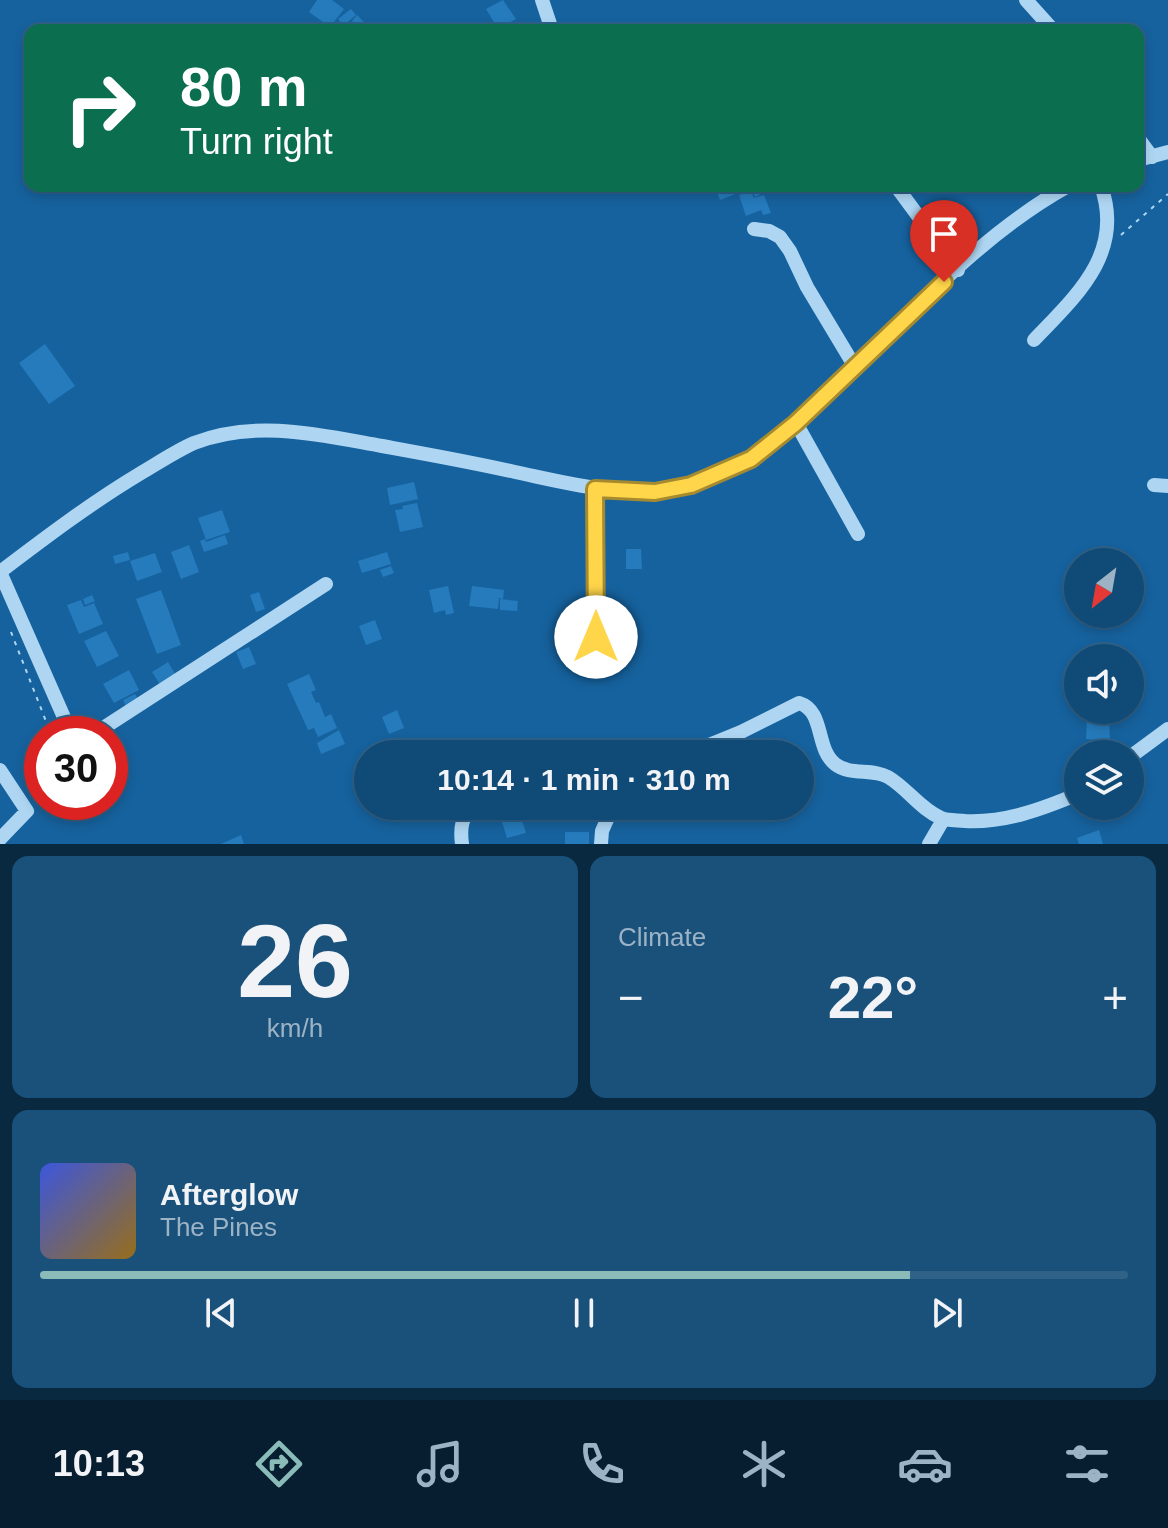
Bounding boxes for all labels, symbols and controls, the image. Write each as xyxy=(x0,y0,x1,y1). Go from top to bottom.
text: 80 m xyxy=(180,55,308,118)
icon: right xyxy=(48,56,152,160)
text: Turn right xyxy=(180,121,333,162)
pin xyxy=(910,200,978,282)
icon: arrive xyxy=(922,212,966,256)
north arrow xyxy=(1064,548,1144,628)
map controls xyxy=(1064,548,1144,820)
position arrow xyxy=(554,595,638,679)
button: sound xyxy=(1064,644,1144,724)
speed limit sign: 30 xyxy=(24,716,128,820)
button: layers xyxy=(1064,740,1144,820)
text: 10:14 · 1 min · 310 m xyxy=(437,763,731,796)
text: 26 xyxy=(237,903,353,1019)
text: Climate xyxy=(618,922,706,952)
text: 22° xyxy=(828,964,918,1031)
text: − xyxy=(618,973,644,1022)
text: + xyxy=(1102,973,1128,1022)
text: km/h xyxy=(267,1013,323,1043)
text: Afterglow xyxy=(160,1178,298,1211)
text: The Pines xyxy=(160,1212,277,1242)
icon: previous xyxy=(199,1291,243,1335)
icon: pause xyxy=(562,1291,606,1335)
icon: next xyxy=(925,1291,969,1335)
icon: directions xyxy=(251,1436,307,1492)
icon: music xyxy=(412,1436,468,1492)
icon: phone xyxy=(574,1436,630,1492)
icon: climate xyxy=(736,1436,792,1492)
icon: car xyxy=(897,1436,953,1492)
icon: filters xyxy=(1059,1436,1115,1492)
text: 10:13 xyxy=(53,1443,145,1484)

